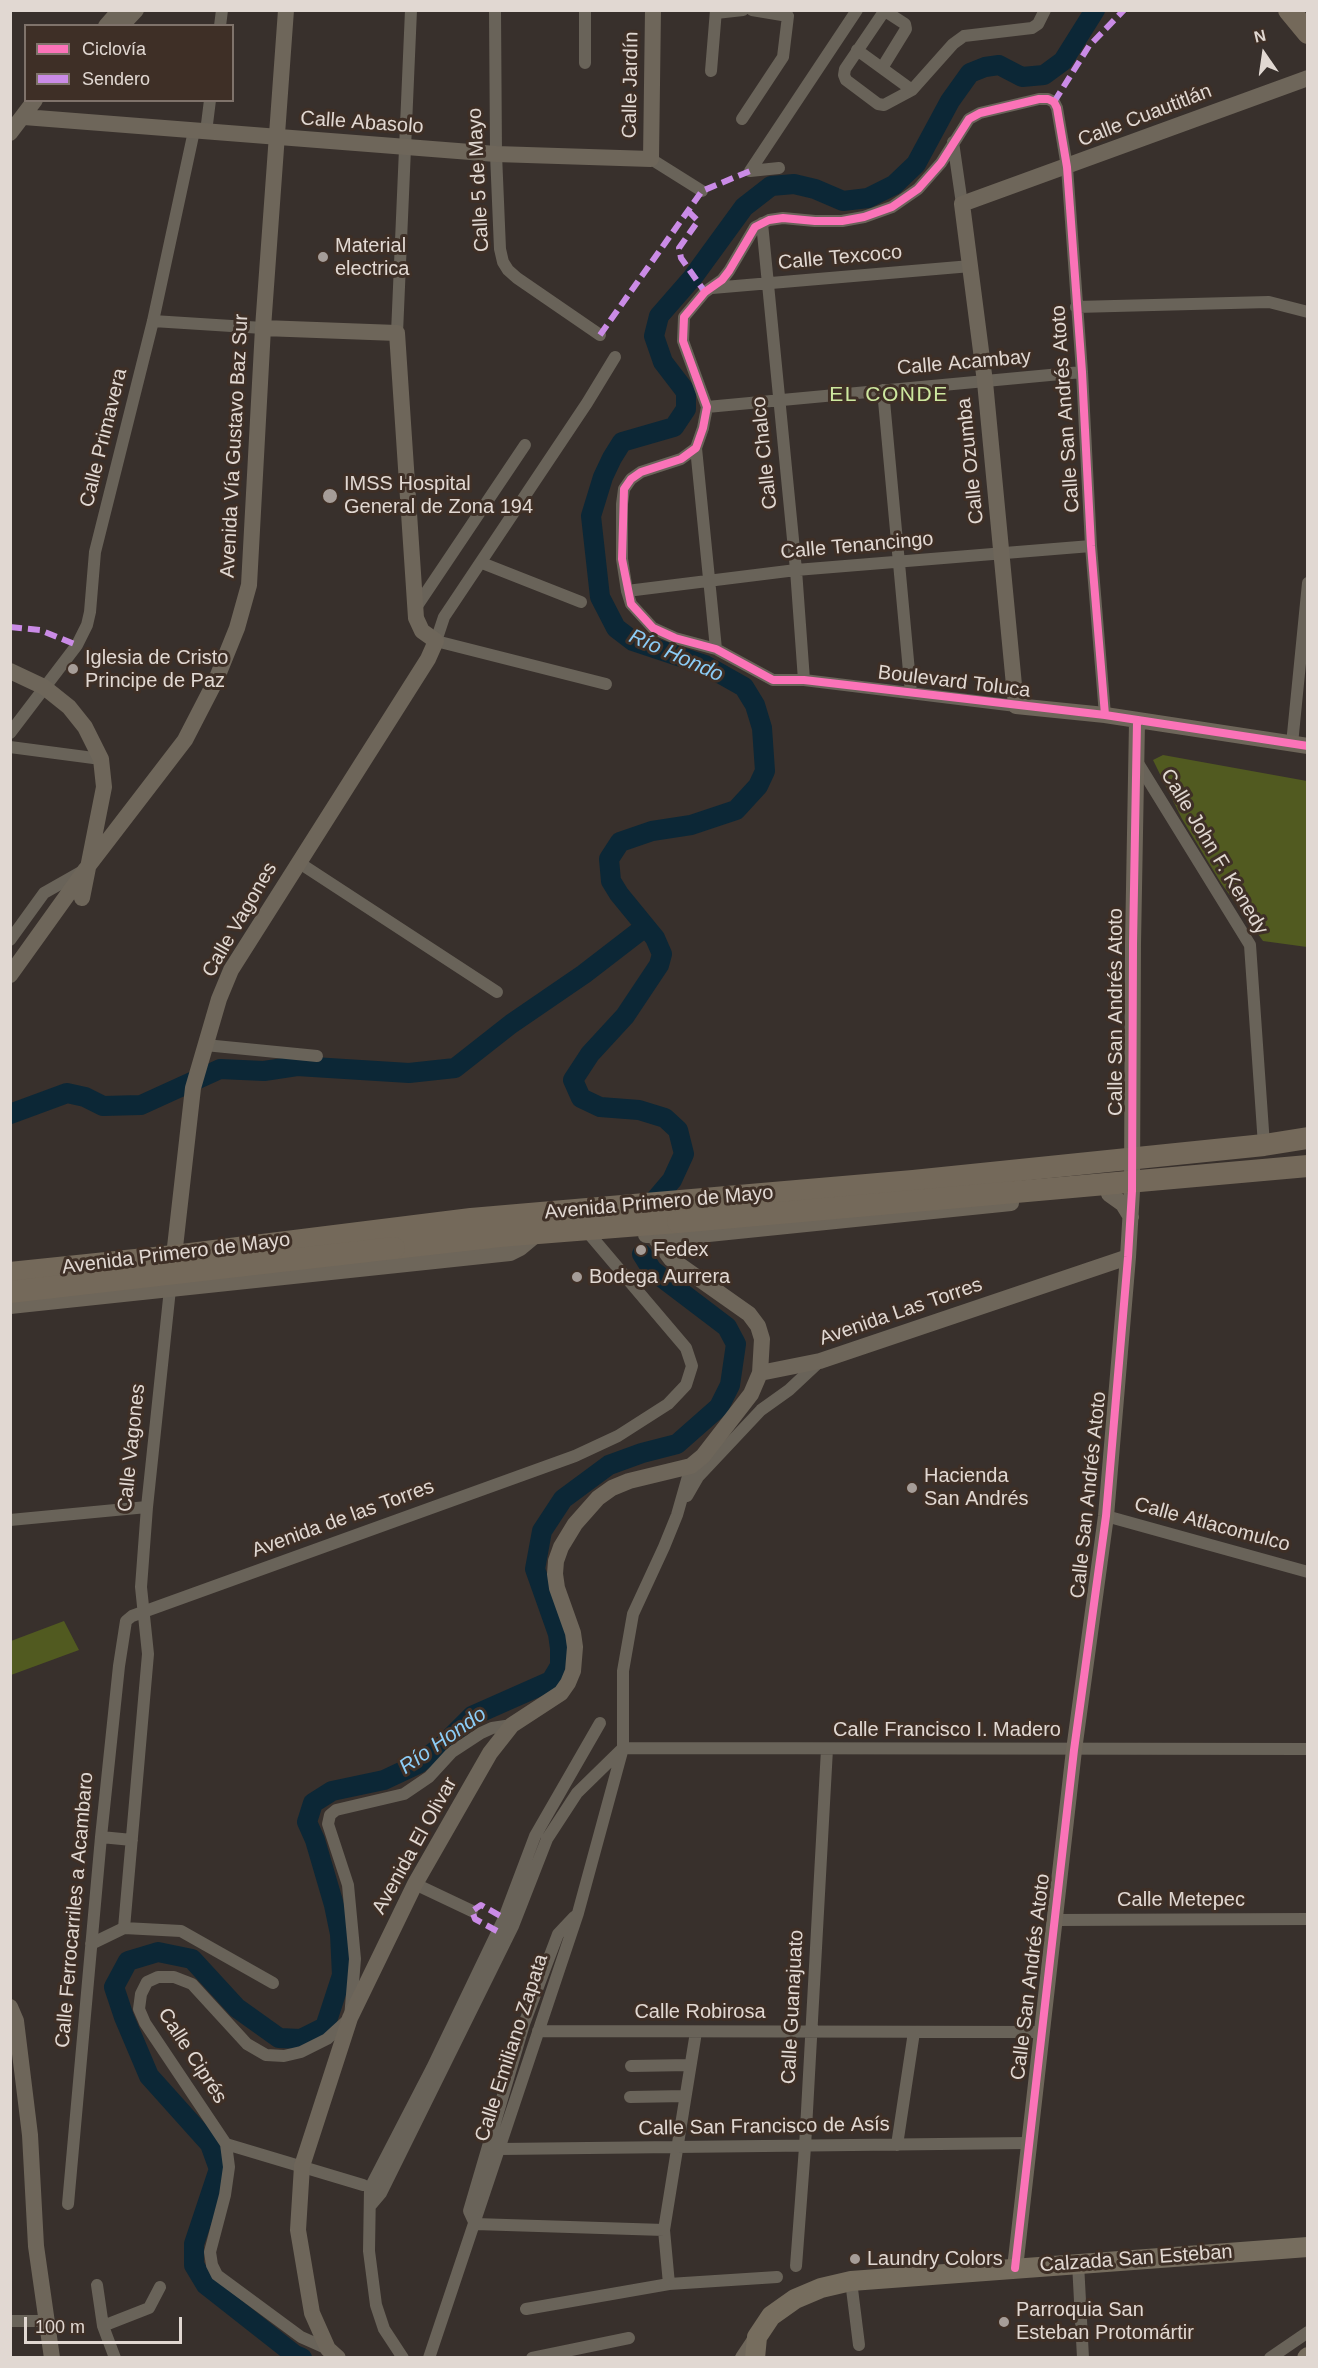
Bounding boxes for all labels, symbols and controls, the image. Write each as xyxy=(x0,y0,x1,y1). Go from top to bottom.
legend xyxy=(24,24,234,102)
north arrow xyxy=(1234,24,1294,84)
text: N xyxy=(1252,26,1267,46)
street label: Calle Jardín xyxy=(618,31,644,139)
text: Ciclovía xyxy=(82,39,146,59)
text: Sendero xyxy=(82,69,150,89)
street label: Calle Cuautitlán xyxy=(1075,79,1215,153)
street label: Calle Abasolo xyxy=(300,107,424,139)
street label: Calle 5 de Mayo xyxy=(463,107,495,253)
place label: Material electrica xyxy=(335,234,409,281)
street label: Calle Texcoco xyxy=(777,241,903,275)
marker: Material electrica xyxy=(316,250,330,264)
street label: Calle San Andrés Atoto xyxy=(1047,304,1085,514)
street label: Avenida Vía Gustavo Baz Sur xyxy=(216,313,254,579)
street label: Calle Acambay xyxy=(896,345,1032,381)
street label: Calle Primavera xyxy=(75,366,133,510)
district label: EL CONDE xyxy=(829,382,949,408)
street label: Calle Chalco xyxy=(747,395,783,511)
street label: Calle Ozumba xyxy=(952,397,990,525)
place label: IMSS Hospital General de Zona 194 xyxy=(344,472,533,519)
marker: IMSS Hospital General de Zona 194 xyxy=(321,487,339,505)
street label: Calle Tenancingo xyxy=(780,527,934,565)
water label: Río Hondo xyxy=(625,624,727,688)
place label: Iglesia de Cristo Principe de Paz xyxy=(85,646,228,693)
street label: Boulevard Toluca xyxy=(876,661,1032,703)
marker: Iglesia de Cristo Principe de Paz xyxy=(66,662,80,676)
street label: Calle John F. Kenedy xyxy=(1155,765,1273,939)
street label: Calle Vagones xyxy=(197,858,283,982)
street label: Calle San Andrés Atoto xyxy=(1104,908,1128,1116)
street label: Avenida Primero de Mayo xyxy=(544,1181,774,1225)
street label: Avenida Primero de Mayo xyxy=(61,1228,291,1280)
place label: Fedex xyxy=(653,1238,709,1262)
marker: Fedex xyxy=(634,1243,648,1257)
place label: Bodega Aurrera xyxy=(589,1265,730,1289)
marker: Bodega Aurrera xyxy=(570,1270,584,1284)
street label: Avenida Las Torres xyxy=(816,1273,986,1351)
street label: Calle Vagones xyxy=(113,1383,151,1513)
street label: Calle San Andrés Atoto xyxy=(1066,1390,1112,1600)
place label: Hacienda San Andrés xyxy=(924,1464,1029,1511)
street label: Avenida de las Torres xyxy=(249,1475,437,1563)
marker: Hacienda San Andrés xyxy=(905,1481,919,1495)
street label: Calle Atlacomulco xyxy=(1132,1493,1292,1557)
water label: Río Hondo xyxy=(395,1702,491,1780)
street label: Calle Francisco I. Madero xyxy=(833,1718,1061,1742)
street label: Calle Ferrocarriles a Acambaro xyxy=(51,1771,99,2049)
street label: Avenida El Olivar xyxy=(367,1773,463,1919)
street label: Calle San Andrés Atoto xyxy=(1006,1872,1056,2082)
street label: Calle Metepec xyxy=(1117,1888,1245,1912)
street label: Calle Guanajuato xyxy=(777,1929,809,2085)
street label: Calle Emiliano Zapata xyxy=(470,1951,554,2145)
street label: Calle Robirosa xyxy=(634,2000,766,2024)
street label: Calle Ciprés xyxy=(152,2004,232,2108)
street label: Calle San Francisco de Asís xyxy=(638,2113,890,2141)
street label: Calzada San Esteban xyxy=(1039,2240,1233,2278)
place label: Laundry Colors xyxy=(867,2247,1003,2271)
marker: Laundry Colors xyxy=(848,2252,862,2266)
place label: Parroquia San Esteban Protomártir xyxy=(1016,2298,1194,2345)
scale bar xyxy=(27,2305,184,2343)
marker: Parroquia San Esteban Protomártir xyxy=(997,2315,1011,2329)
text: 100 m xyxy=(35,2317,85,2337)

